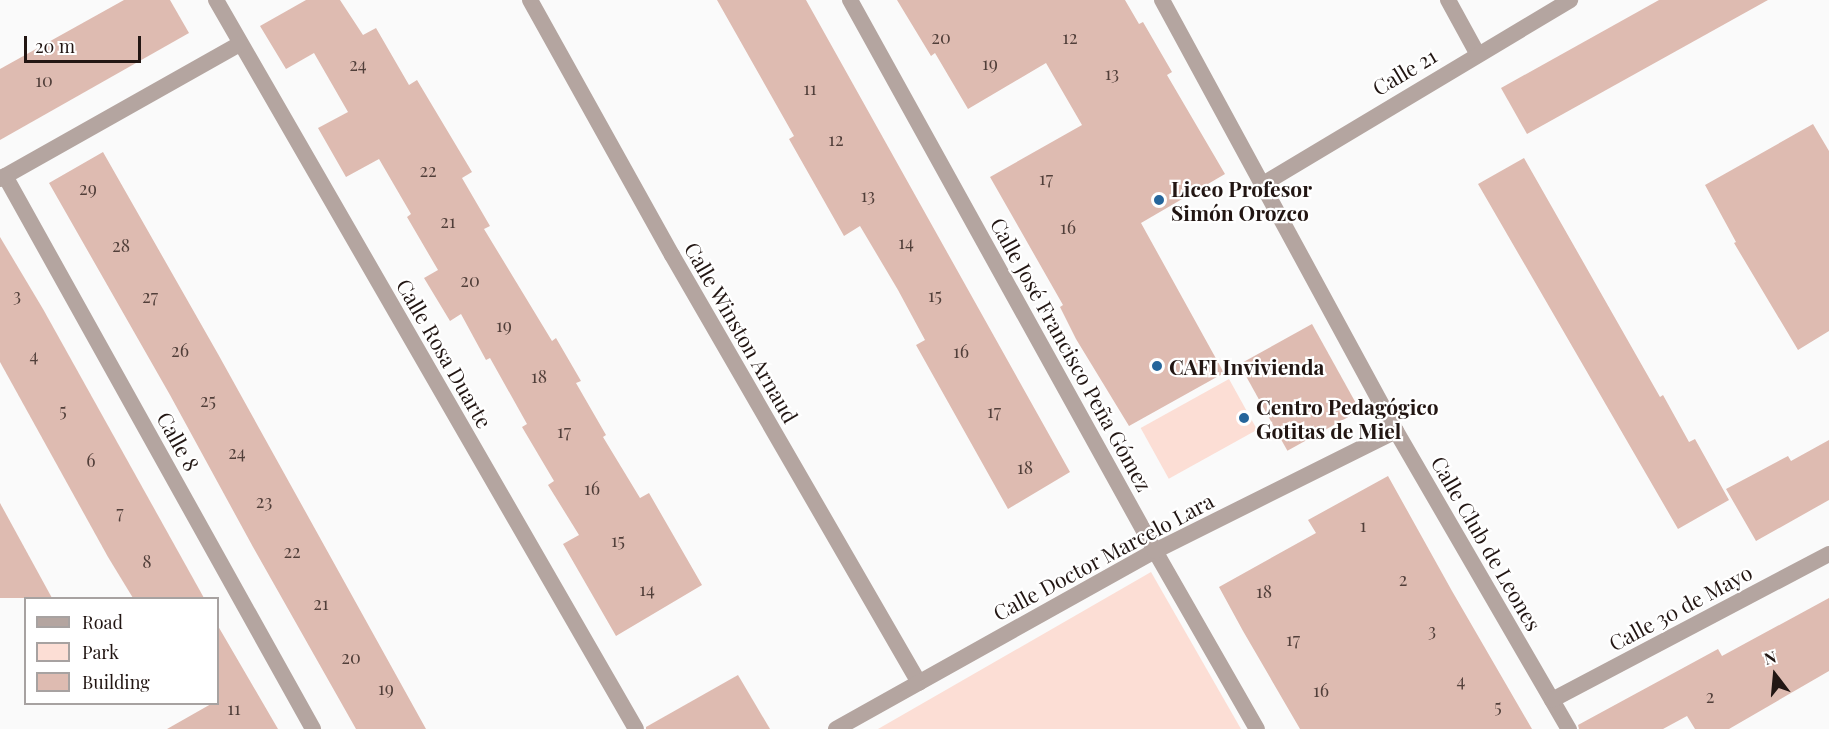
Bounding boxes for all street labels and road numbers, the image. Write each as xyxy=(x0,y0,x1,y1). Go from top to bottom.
street label: Calle 21 xyxy=(1367,42,1441,100)
street label: Calle José Francisco Peña Gómez xyxy=(986,213,1158,495)
street label: Calle Winston Arnaud xyxy=(680,237,804,427)
street label: Calle Rosa Duarte xyxy=(392,274,498,432)
street label: Calle 8 xyxy=(153,407,205,475)
street label: Calle Club de Leones xyxy=(1427,451,1547,635)
street label: Calle Doctor Marcelo Lara xyxy=(988,487,1218,625)
street label: Calle 30 de Mayo xyxy=(1604,559,1756,655)

